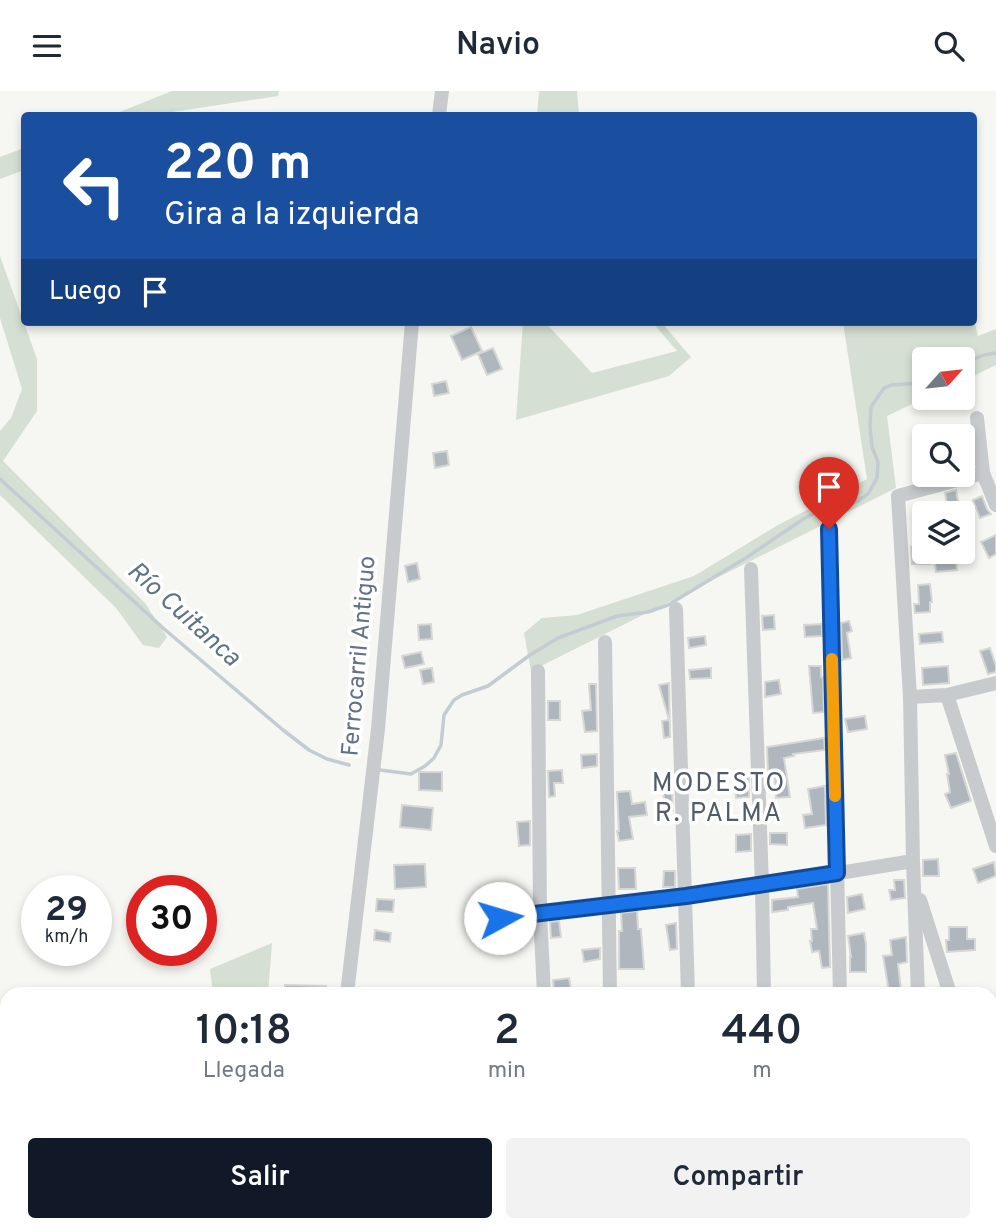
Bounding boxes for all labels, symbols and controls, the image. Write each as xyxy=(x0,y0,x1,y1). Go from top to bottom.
text: Navio xyxy=(456,26,540,66)
icon: menu xyxy=(28,27,66,65)
icon: search xyxy=(930,27,968,65)
text: 220 m xyxy=(164,135,311,197)
icon: left xyxy=(49,140,140,231)
text: Gira a la izquierda xyxy=(164,196,420,236)
icon: arrive xyxy=(136,273,174,311)
text: Luego xyxy=(49,276,122,309)
north arrow xyxy=(912,347,975,409)
map controls xyxy=(912,347,975,564)
button: search xyxy=(912,424,975,487)
pin xyxy=(799,457,859,529)
icon: arrive xyxy=(810,468,848,506)
button: layers xyxy=(912,501,975,564)
water label: Río Cuitanca xyxy=(119,555,247,675)
street label: Ferrocarril Antiguo xyxy=(336,555,384,757)
district label: MODESTO R. PALMA xyxy=(652,768,786,831)
speed limit sign: 30 xyxy=(126,875,217,966)
position arrow xyxy=(463,881,537,955)
text: 29 xyxy=(45,889,88,933)
text: km/h xyxy=(45,926,88,949)
text: 10:18 xyxy=(196,1006,292,1059)
text: 2 xyxy=(494,1006,520,1059)
text: 440 xyxy=(722,1006,802,1059)
text: Llegada xyxy=(203,1057,285,1086)
text: min xyxy=(488,1057,526,1086)
text: m xyxy=(752,1057,772,1086)
button: Salir xyxy=(28,1138,492,1218)
button: Compartir xyxy=(506,1138,970,1218)

